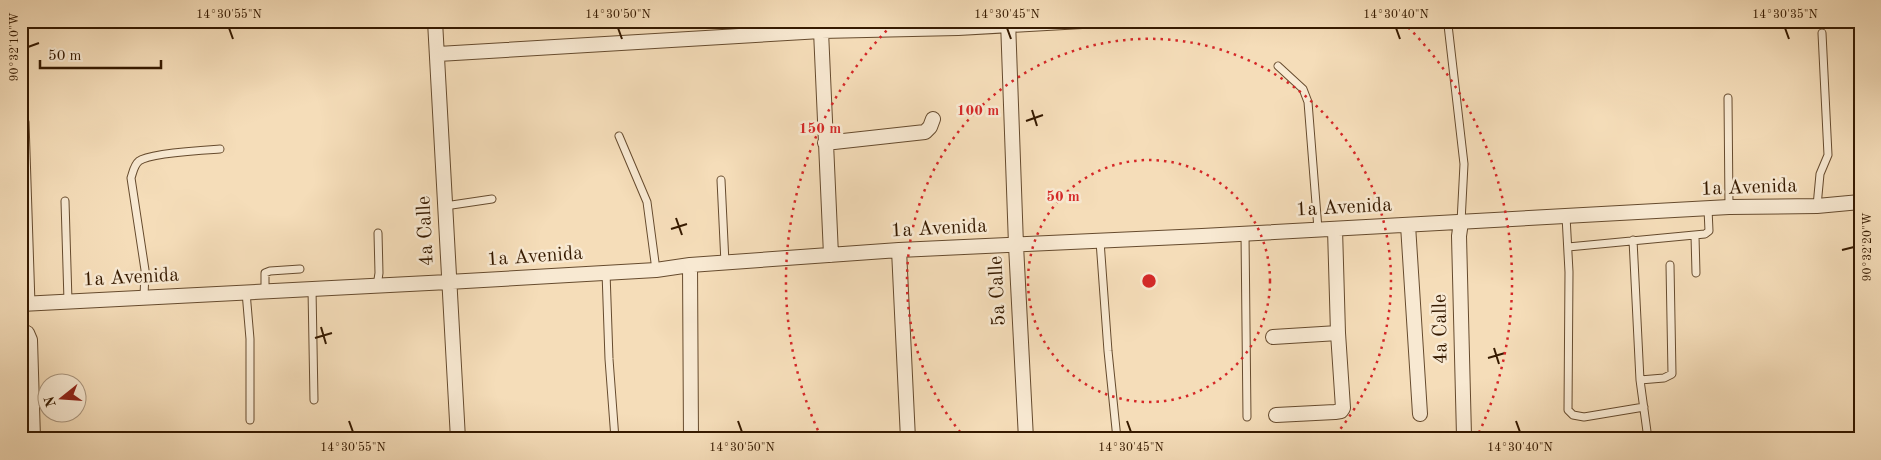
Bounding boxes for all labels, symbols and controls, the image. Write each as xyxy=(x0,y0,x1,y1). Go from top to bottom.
text: 14°30'55"N xyxy=(196,8,262,21)
text: 14°30'50"N xyxy=(585,8,651,21)
text: 14°30'45"N xyxy=(974,8,1040,21)
text: 14°30'35"N xyxy=(1752,8,1818,21)
text: 14°30'40"N xyxy=(1363,9,1429,21)
text: 90°32'10"W xyxy=(9,12,21,82)
scale bar xyxy=(40,38,161,70)
text: 50 m xyxy=(48,49,82,64)
text: 100 m xyxy=(957,104,999,119)
text: 150 m xyxy=(799,122,841,137)
street label: 1a Avenida xyxy=(1700,176,1798,200)
text: 50 m xyxy=(1046,190,1080,205)
street label: 4a Calle xyxy=(414,195,438,267)
street label: 1a Avenida xyxy=(1295,195,1393,221)
text: 90°32'20"W xyxy=(1862,212,1874,282)
street label: 1a Avenida xyxy=(890,216,988,242)
street label: 1a Avenida xyxy=(486,244,584,270)
street label: 5a Calle xyxy=(986,255,1010,327)
street label: 1a Avenida xyxy=(82,265,180,291)
centre of rings xyxy=(1140,272,1158,290)
street label: 4a Calle xyxy=(1430,294,1452,364)
north arrow xyxy=(38,372,88,422)
text: N xyxy=(42,394,59,409)
text: 14°30'55"N xyxy=(320,441,386,454)
text: 14°30'50"N xyxy=(709,441,775,454)
text: 14°30'45"N xyxy=(1098,441,1164,454)
text: 14°30'40"N xyxy=(1487,442,1553,454)

